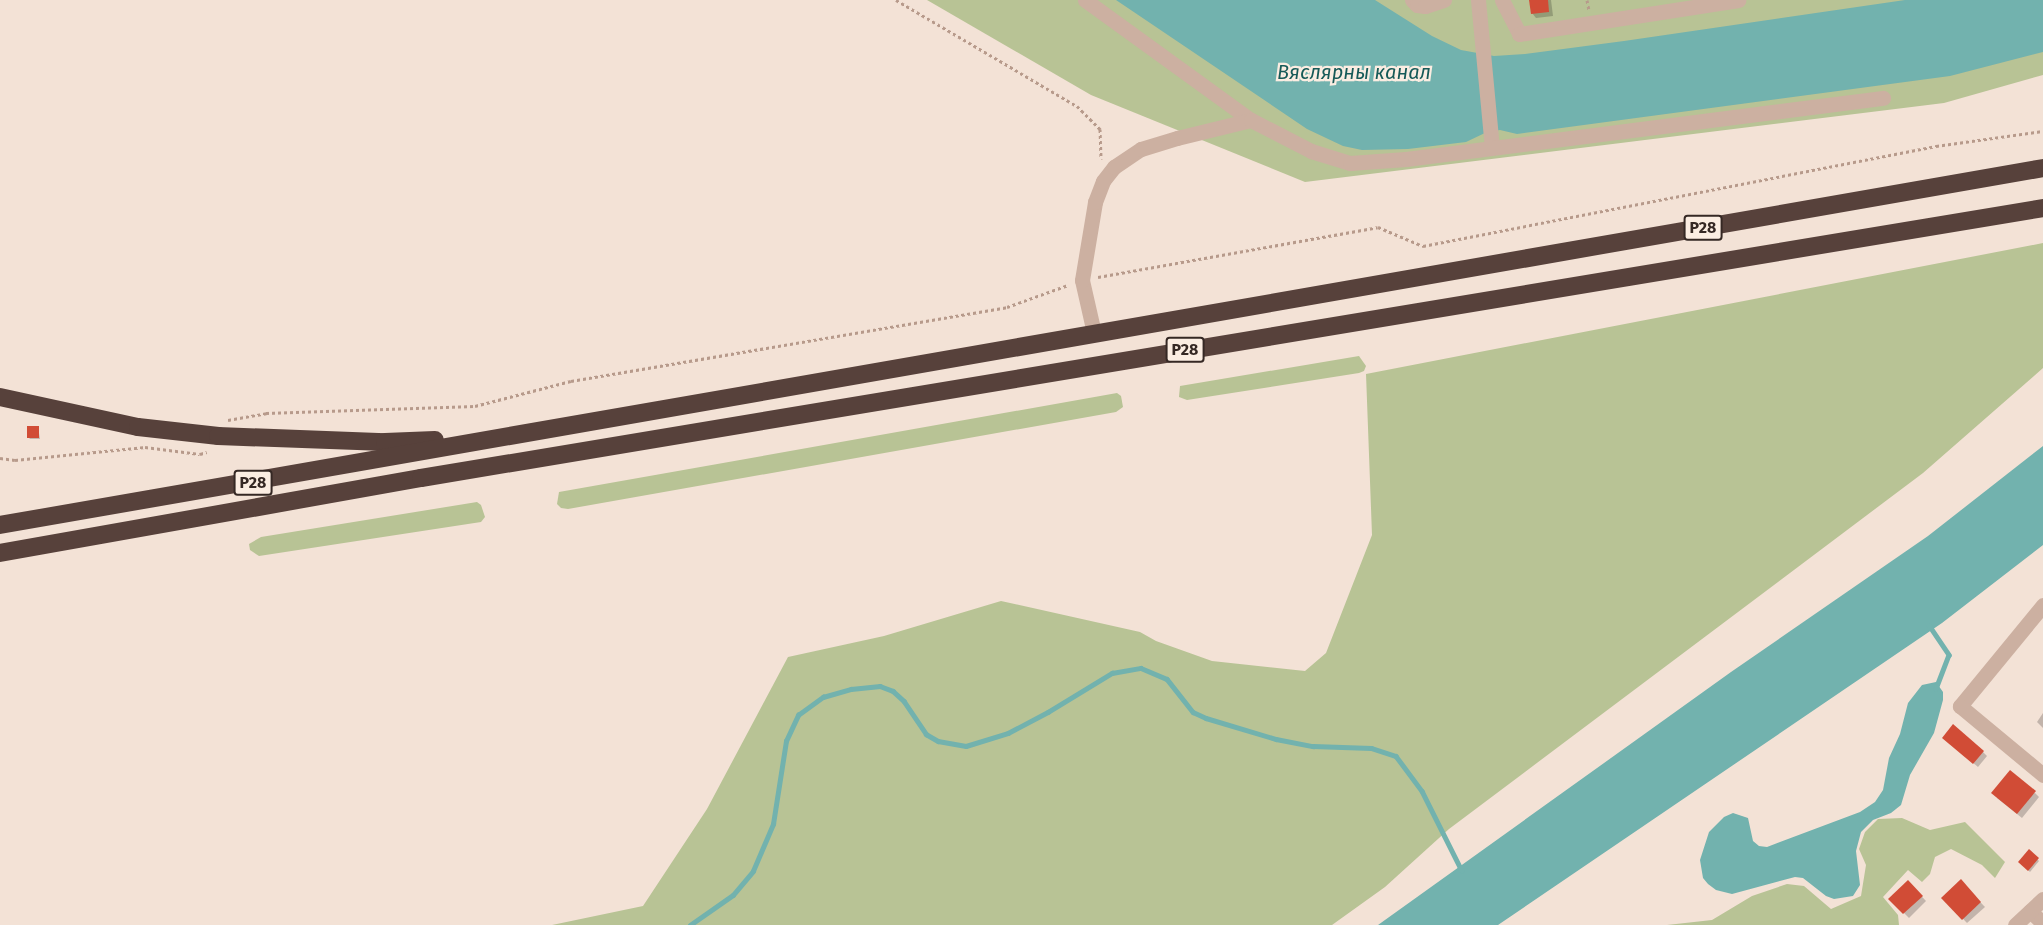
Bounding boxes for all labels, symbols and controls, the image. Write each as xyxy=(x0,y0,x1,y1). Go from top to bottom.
water label: Вяслярны канал xyxy=(1277,60,1431,84)
road number: Р28 xyxy=(1684,215,1722,241)
road number: Р28 xyxy=(1166,337,1204,363)
road number: Р28 xyxy=(234,470,272,496)

